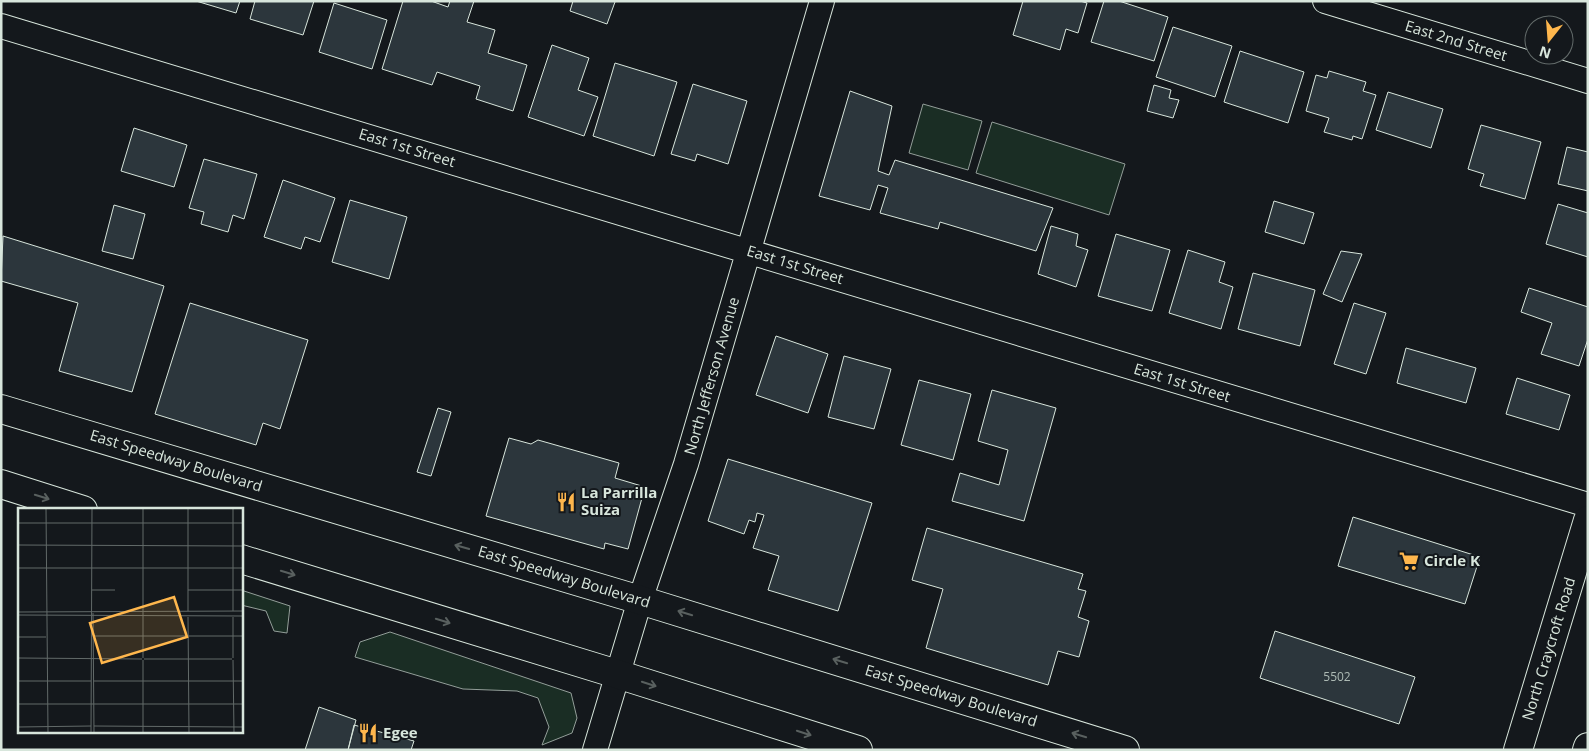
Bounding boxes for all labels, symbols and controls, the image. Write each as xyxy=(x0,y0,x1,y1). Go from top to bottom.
street label: East 2nd Street xyxy=(1403,15,1510,65)
north arrow xyxy=(1524,15,1574,65)
text: N xyxy=(1537,42,1553,64)
street label: East 1st Street xyxy=(357,123,458,171)
street label: East 1st Street xyxy=(745,240,846,288)
street label: North Jefferson Avenue xyxy=(679,294,743,457)
street label: East 1st Street xyxy=(1132,358,1233,406)
street label: East Speedway Boulevard xyxy=(88,424,265,496)
place label: La Parrilla Suiza xyxy=(581,482,657,519)
restaurant icon: La Parrilla Suiza xyxy=(555,491,577,513)
one-way arrow xyxy=(34,493,49,502)
inset map xyxy=(18,508,242,734)
street label: East Speedway Boulevard xyxy=(476,540,653,612)
one-way arrow xyxy=(454,541,470,551)
supermarket icon: Circle K xyxy=(1398,550,1420,572)
place label: Circle K xyxy=(1424,550,1480,570)
one-way arrow xyxy=(279,569,295,579)
street label: North Craycroft Road xyxy=(1517,575,1579,723)
one-way arrow xyxy=(677,608,693,618)
one-way arrow xyxy=(435,617,451,626)
one-way arrow xyxy=(832,656,848,666)
street label: East Speedway Boulevard xyxy=(863,659,1040,731)
house number: 5502 xyxy=(1323,668,1351,685)
one-way arrow xyxy=(640,680,656,689)
restaurant icon: Egee xyxy=(357,722,379,744)
place label: Egee xyxy=(383,722,418,742)
one-way arrow xyxy=(795,729,811,738)
one-way arrow xyxy=(1071,730,1087,740)

